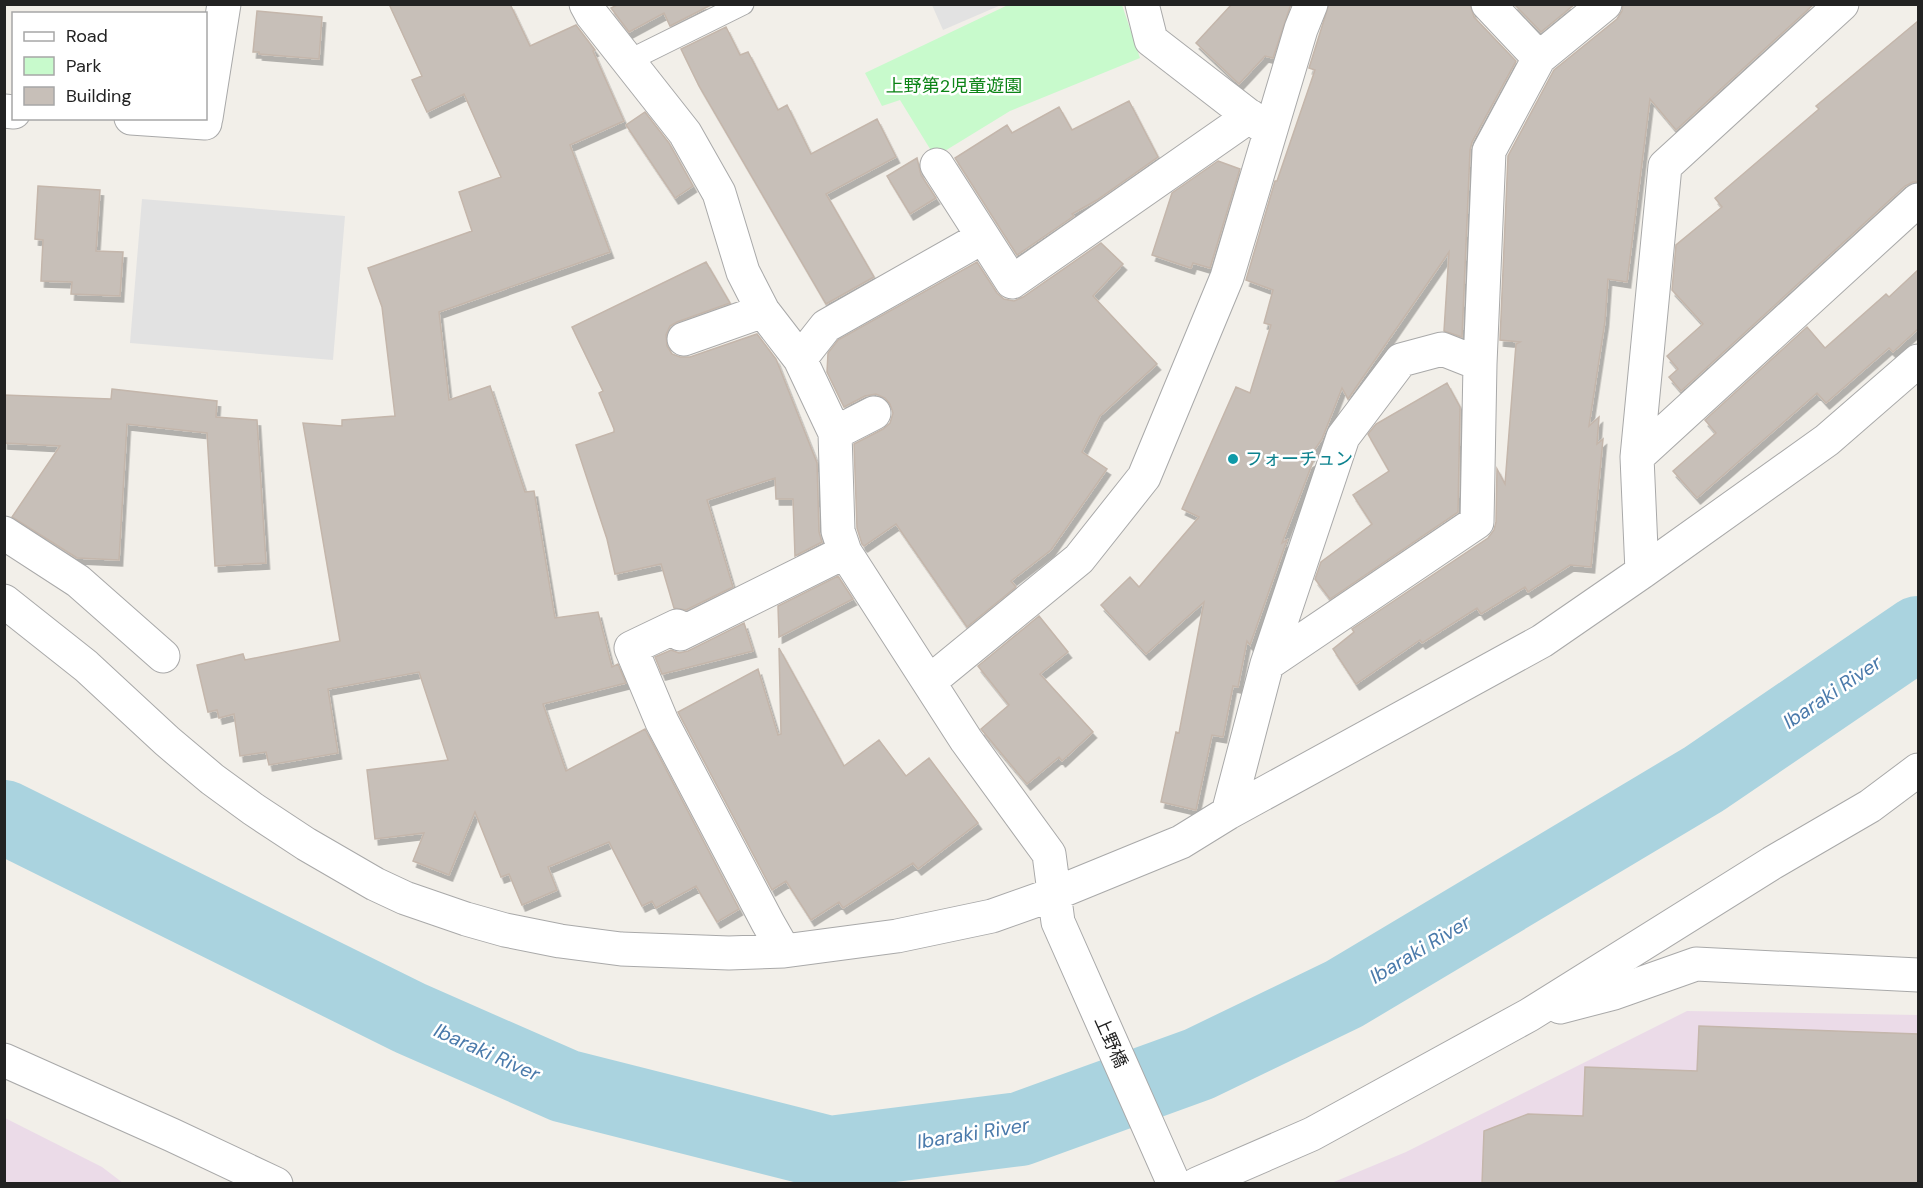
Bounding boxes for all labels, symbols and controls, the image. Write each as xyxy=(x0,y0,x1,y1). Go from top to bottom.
legend xyxy=(12,12,207,120)
text: Road xyxy=(66,24,108,48)
text: Park xyxy=(66,54,102,78)
park label: 上野第2児童遊園 xyxy=(886,74,1022,98)
text: Building xyxy=(66,84,131,108)
place label: フォーチュン xyxy=(1245,447,1353,471)
marker: フォーチュン xyxy=(1226,452,1240,466)
water label: Ibaraki River xyxy=(1778,649,1887,734)
water label: Ibaraki River xyxy=(1365,908,1476,989)
street label: 上野橋 xyxy=(1089,1012,1133,1072)
water label: Ibaraki River xyxy=(430,1017,545,1087)
water label: Ibaraki River xyxy=(915,1111,1032,1155)

